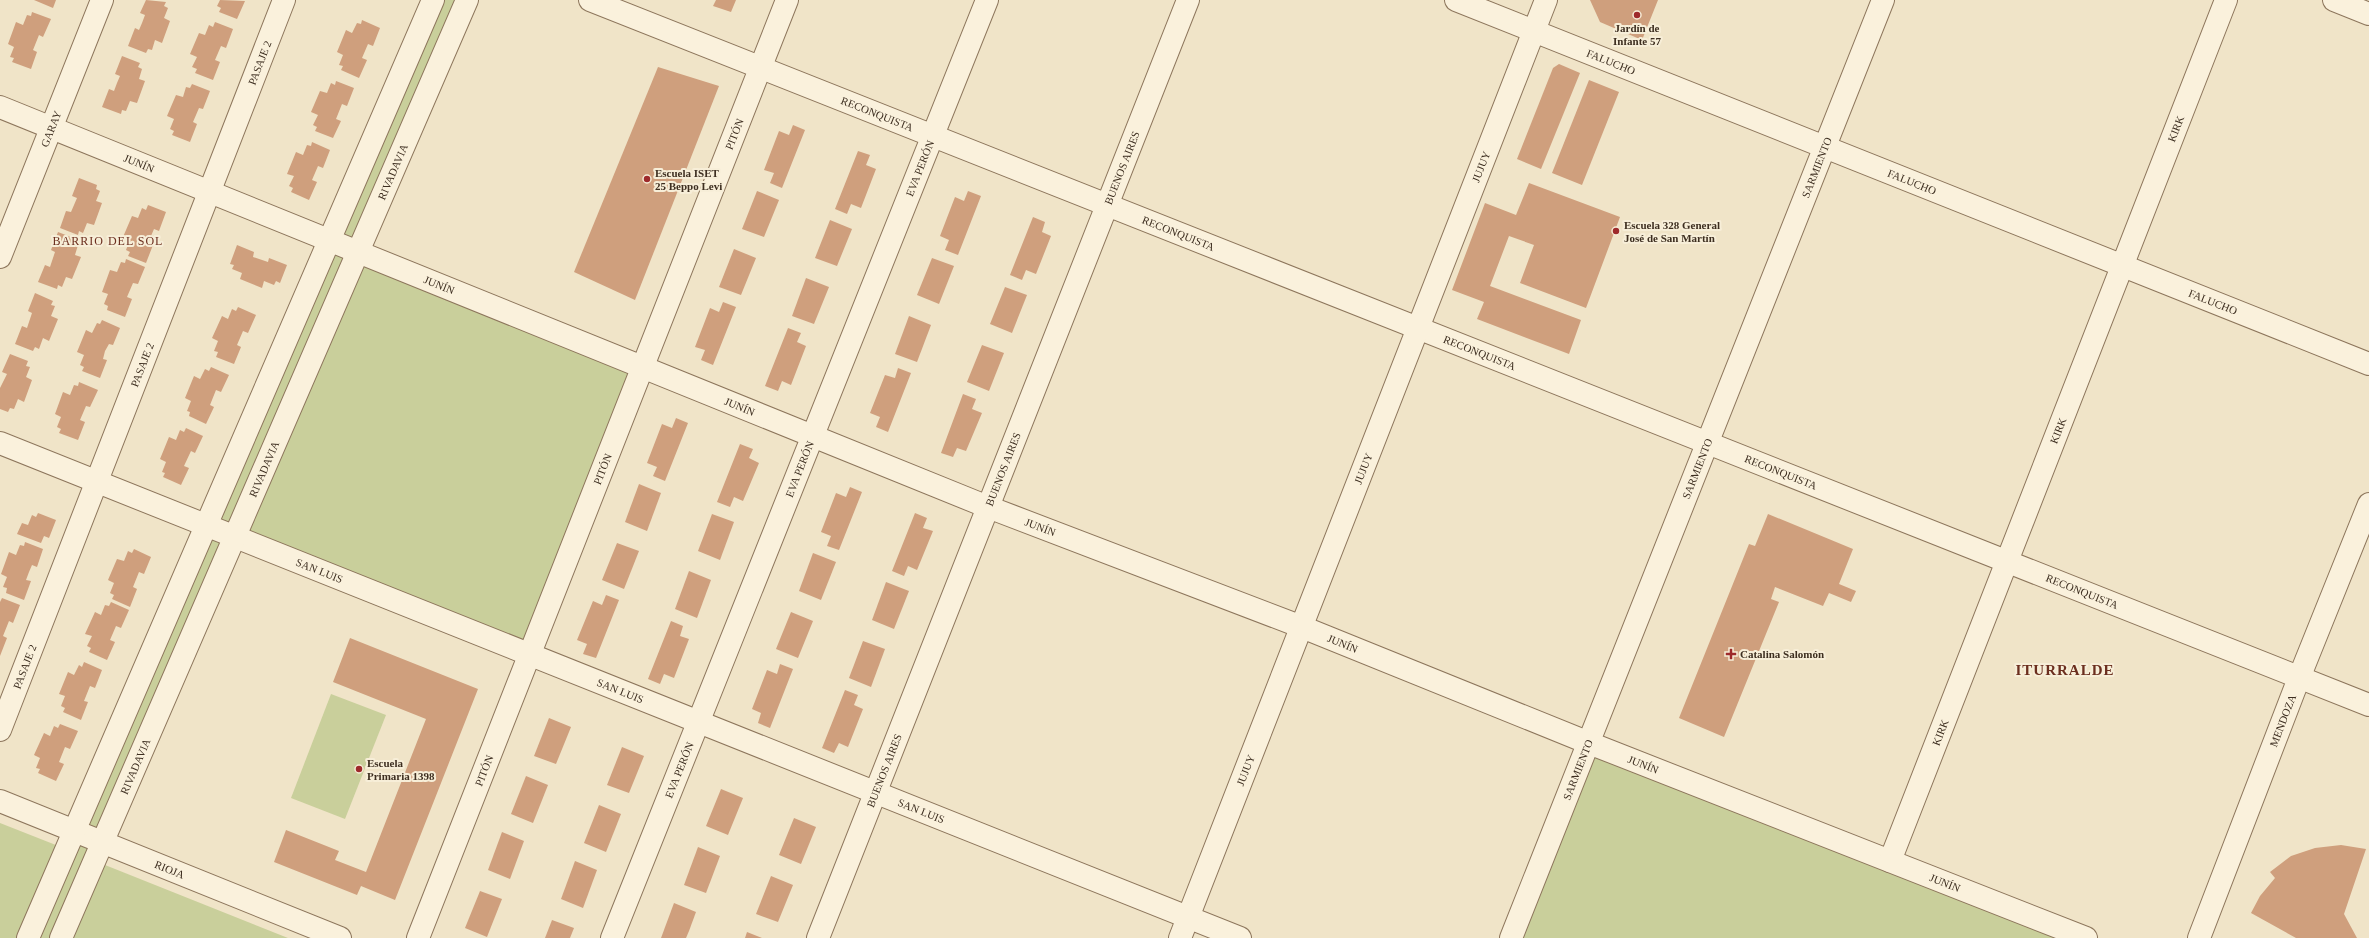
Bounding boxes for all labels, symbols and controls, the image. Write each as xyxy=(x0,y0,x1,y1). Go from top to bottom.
marker: Jardín de Infante 57 xyxy=(1632,10,1642,20)
place label: Jardín de Infante 57 xyxy=(1613,22,1661,47)
street label: PASAJE 2 xyxy=(246,39,274,87)
street label: FALUCHO xyxy=(1585,47,1637,77)
street label: RECONQUISTA xyxy=(839,94,915,134)
street label: GARAY xyxy=(38,109,64,149)
street label: KIRK xyxy=(2165,114,2186,144)
street label: PITÓN xyxy=(723,117,746,151)
street label: BUENOS AIRES xyxy=(1102,129,1142,206)
street label: SARMIENTO xyxy=(1799,135,1834,199)
street label: EVA PERÓN xyxy=(903,138,936,198)
street label: RIVADAVIA xyxy=(375,142,410,201)
street label: JUJUY xyxy=(1469,149,1492,184)
street label: JUNÍN xyxy=(122,152,156,175)
place label: Escuela ISET 25 Beppo Levi xyxy=(655,167,722,192)
street label: FALUCHO xyxy=(1886,167,1938,197)
marker: Escuela ISET 25 Beppo Levi xyxy=(642,174,652,184)
street label: RECONQUISTA xyxy=(1141,213,1216,253)
place label: Escuela 328 General José de San Martín xyxy=(1624,219,1720,244)
marker: Escuela 328 General José de San Martín xyxy=(1611,226,1621,236)
district label: BARRIO DEL SOL xyxy=(53,234,163,248)
street label: JUNÍN xyxy=(422,273,456,296)
street label: FALUCHO xyxy=(2187,287,2239,317)
street label: RECONQUISTA xyxy=(1442,333,1518,372)
street label: PASAJE 2 xyxy=(128,341,156,388)
street label: JUNÍN xyxy=(723,395,757,418)
street label: KIRK xyxy=(2047,416,2068,445)
street label: BUENOS AIRES xyxy=(983,431,1023,508)
street label: SARMIENTO xyxy=(1680,437,1715,501)
street label: RIVADAVIA xyxy=(247,439,281,499)
street label: EVA PERÓN xyxy=(783,439,816,499)
street label: JUJUY xyxy=(1352,451,1375,486)
street label: PITÓN xyxy=(591,452,614,486)
street label: RECONQUISTA xyxy=(1743,452,1819,492)
street label: JUNÍN xyxy=(1023,516,1057,538)
street label: SAN LUIS xyxy=(294,556,345,585)
street label: RECONQUISTA xyxy=(2044,572,2120,611)
street label: JUNÍN xyxy=(1326,632,1360,655)
street label: PASAJE 2 xyxy=(11,643,39,690)
marker: Catalina Salomón xyxy=(1725,648,1737,660)
place label: Catalina Salomón xyxy=(1740,648,1824,660)
district label: ITURRALDE xyxy=(2015,662,2115,678)
street label: SAN LUIS xyxy=(595,676,645,705)
street label: MENDOZA xyxy=(2267,693,2298,748)
street label: KIRK xyxy=(1930,718,1951,747)
street label: BUENOS AIRES xyxy=(864,732,904,809)
street label: RIVADAVIA xyxy=(118,737,153,796)
street label: SARMIENTO xyxy=(1560,738,1595,802)
street label: EVA PERÓN xyxy=(663,740,696,800)
street label: PITÓN xyxy=(472,753,495,788)
street label: JUJUY xyxy=(1234,753,1257,788)
street label: JUNÍN xyxy=(1626,753,1660,776)
place label: Escuela Primaria 1398 xyxy=(367,757,435,782)
marker: Escuela Primaria 1398 xyxy=(354,764,364,774)
street label: SAN LUIS xyxy=(896,796,946,825)
street label: RIOJA xyxy=(153,858,186,881)
street label: JUNÍN xyxy=(1928,871,1962,894)

